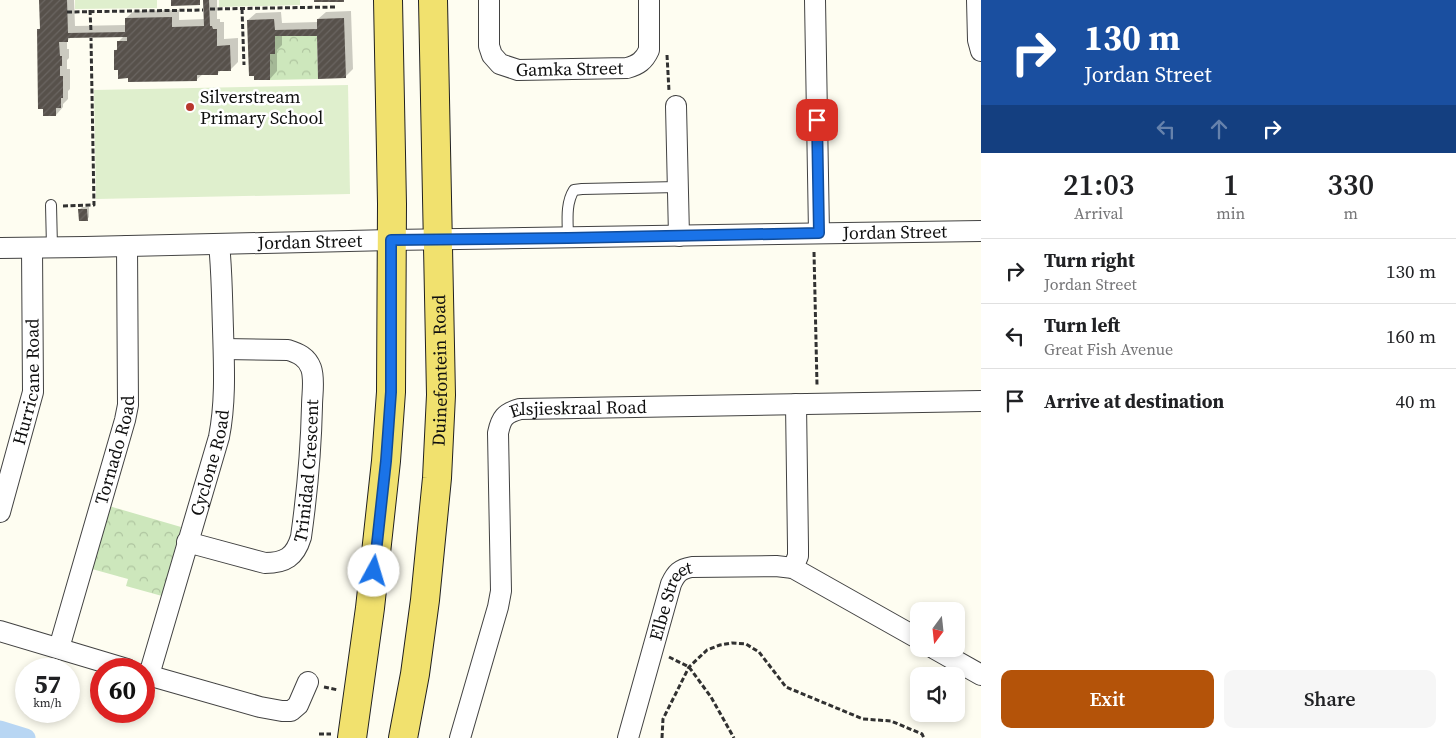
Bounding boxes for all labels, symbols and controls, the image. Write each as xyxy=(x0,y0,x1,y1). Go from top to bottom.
text: 130 m xyxy=(1084,14,1180,62)
icon: right xyxy=(1001,20,1066,85)
street label: Gamka Street xyxy=(516,55,624,82)
text: Jordan Street xyxy=(1084,59,1212,89)
place label: Silverstream Primary School xyxy=(200,84,323,130)
pin xyxy=(796,99,838,141)
marker: Silverstream Primary School xyxy=(184,101,196,113)
icon: arrive xyxy=(803,106,831,134)
icon: left xyxy=(1152,115,1180,143)
icon: ahead xyxy=(1205,115,1233,143)
icon: right xyxy=(1258,115,1286,143)
text: 21:03 xyxy=(1063,164,1134,205)
text: 1 xyxy=(1223,164,1239,205)
text: 330 xyxy=(1327,164,1374,205)
text: Arrival xyxy=(1074,202,1123,224)
text: min xyxy=(1216,202,1245,224)
text: m xyxy=(1343,202,1358,224)
street label: Jordan Street xyxy=(841,219,947,245)
street label: Jordan Street xyxy=(256,228,363,255)
text: Turn right xyxy=(1044,247,1135,273)
icon: right xyxy=(1001,257,1029,285)
text: 130 m xyxy=(1386,258,1436,284)
text: Jordan Street xyxy=(1044,273,1137,295)
street label: Duinefontein Road xyxy=(426,294,453,447)
text: Turn left xyxy=(1044,312,1120,338)
street label: Hurricane Road xyxy=(6,318,45,448)
icon: left xyxy=(1001,322,1029,350)
text: 160 m xyxy=(1386,323,1436,349)
text: Great Fish Avenue xyxy=(1044,338,1173,360)
icon: arrive xyxy=(1001,387,1029,415)
text: Arrive at destination xyxy=(1044,388,1224,414)
text: 40 m xyxy=(1395,388,1436,414)
street label: Elsjieskraal Road xyxy=(506,394,647,424)
street label: Tornado Road xyxy=(88,395,140,507)
street label: Trinidad Crescent xyxy=(287,399,324,546)
street label: Cyclone Road xyxy=(183,408,235,519)
position arrow xyxy=(347,544,399,596)
street label: Elbe Street xyxy=(643,554,694,643)
north arrow xyxy=(910,602,965,658)
map controls xyxy=(910,602,965,722)
speed limit sign: 60 xyxy=(90,658,155,723)
text: 57 xyxy=(34,667,61,701)
button: sound xyxy=(910,667,965,722)
button: Exit xyxy=(1001,670,1214,728)
button: Share xyxy=(1224,670,1436,728)
text: km/h xyxy=(33,695,62,711)

